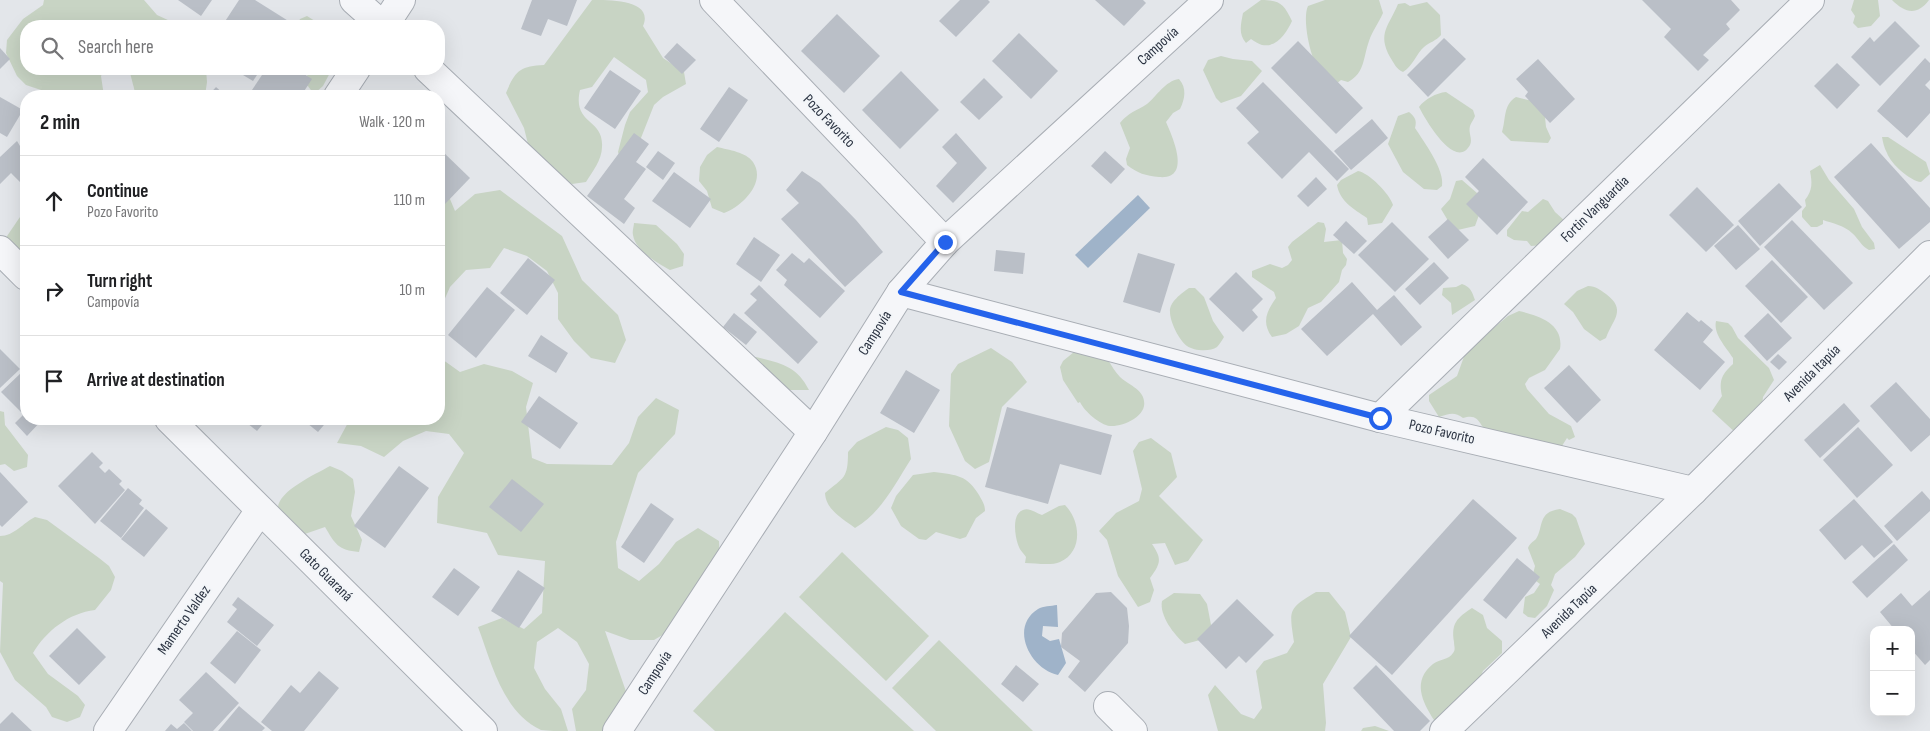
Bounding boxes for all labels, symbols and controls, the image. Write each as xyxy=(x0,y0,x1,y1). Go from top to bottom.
search box xyxy=(20,20,445,75)
street label: Campovía xyxy=(1133,22,1183,69)
icon: search xyxy=(38,34,66,62)
text: Search here xyxy=(78,36,154,59)
street label: Pozo Favorito xyxy=(799,90,859,152)
text: 2 min xyxy=(40,110,80,135)
text: Walk · 120 m xyxy=(359,113,425,132)
street label: Fortin Vanguardia xyxy=(1557,172,1633,246)
text: Continue xyxy=(87,180,148,203)
icon: ahead xyxy=(40,187,68,215)
text: 110 m xyxy=(394,191,425,210)
text: Pozo Favorito xyxy=(87,203,158,222)
route end xyxy=(934,231,957,254)
text: Turn right xyxy=(87,270,152,293)
icon: right xyxy=(40,277,68,305)
text: 10 m xyxy=(399,281,425,300)
text: Campovía xyxy=(87,293,139,312)
street label: Campovía xyxy=(854,307,896,359)
street label: Avenida Itapúa xyxy=(1779,340,1845,406)
icon: arrive xyxy=(40,367,68,395)
text: Arrive at destination xyxy=(87,369,225,392)
route start xyxy=(1369,407,1392,430)
street label: Pozo Favorito xyxy=(1407,415,1477,449)
street label: Gato Guaraná xyxy=(295,544,357,606)
street label: Avenida Tapúa xyxy=(1536,579,1601,643)
street label: Mamerto Valdez xyxy=(153,581,215,658)
map controls xyxy=(1870,626,1915,716)
button: + xyxy=(1870,626,1915,671)
street label: Campovía xyxy=(634,647,676,699)
button: − xyxy=(1870,671,1915,716)

